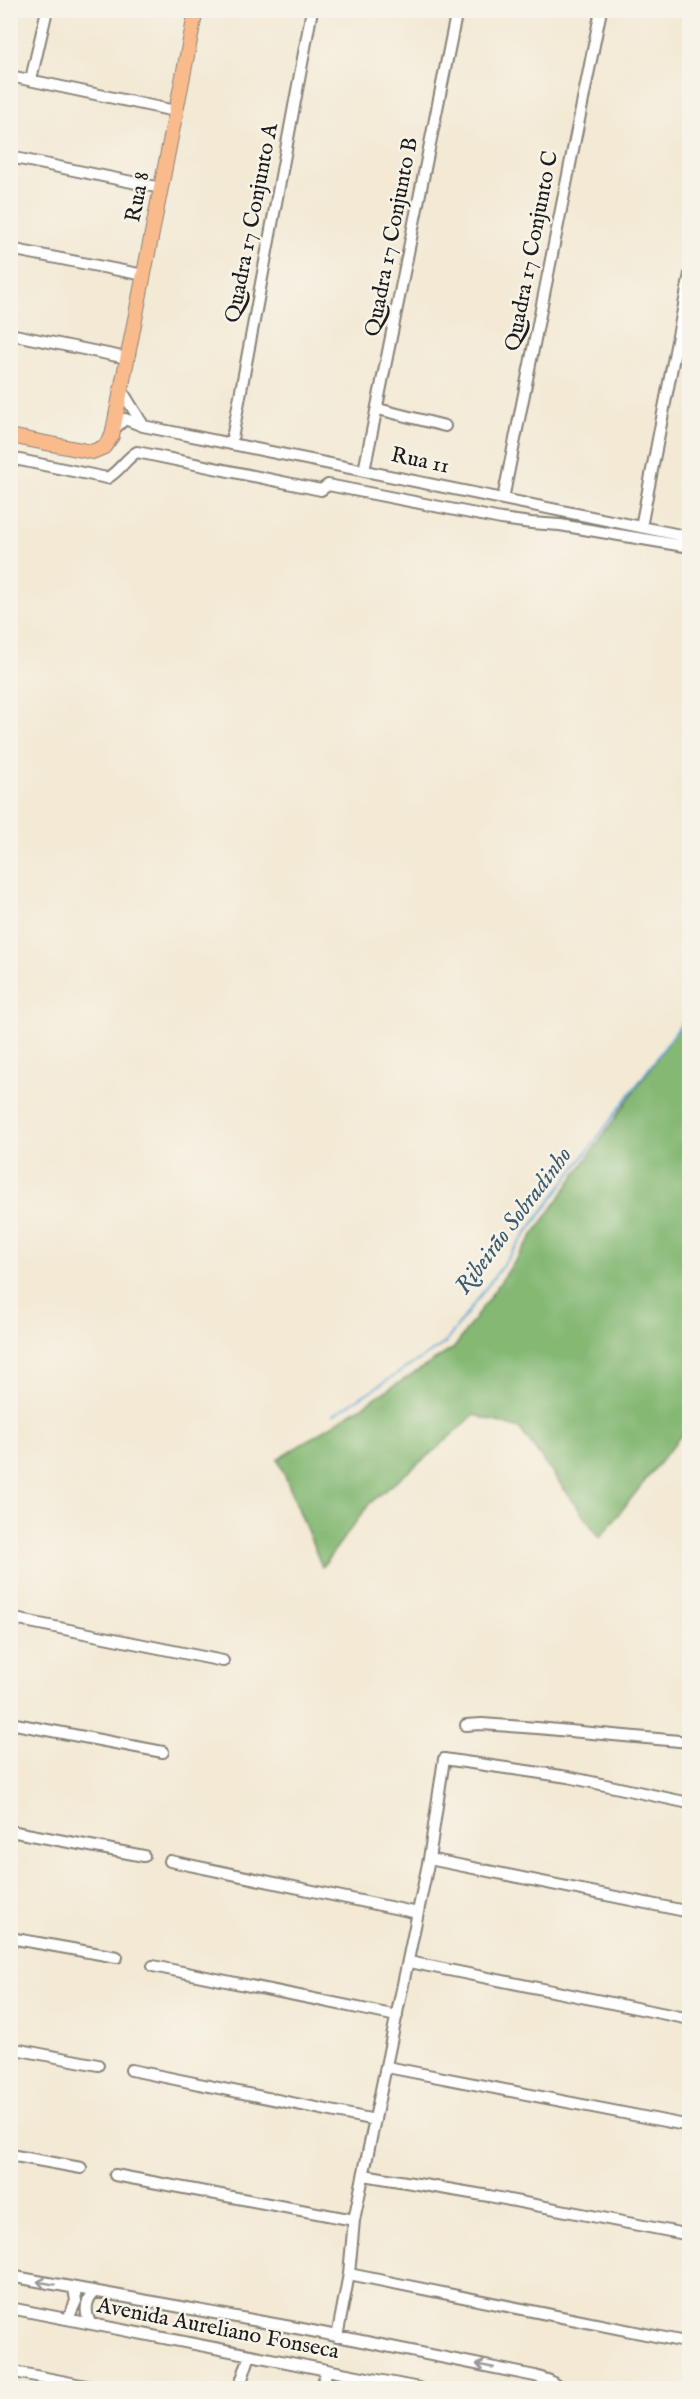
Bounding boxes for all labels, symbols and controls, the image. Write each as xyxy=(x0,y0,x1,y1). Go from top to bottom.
street label: Quadra 17 Conjunto A xyxy=(219,120,285,325)
street label: Quadra 17 Conjunto B xyxy=(359,135,425,339)
street label: Quadra 17 Conjunto C xyxy=(499,148,565,354)
street label: Rua 8 xyxy=(119,169,157,225)
street label: Rua 11 xyxy=(388,441,452,481)
water label: Ribeirão Sobradinho xyxy=(448,1141,580,1301)
one-way arrow xyxy=(36,2277,56,2288)
street label: Avenida Aureliano Fonseca xyxy=(94,2292,342,2366)
one-way arrow xyxy=(476,2360,495,2371)

